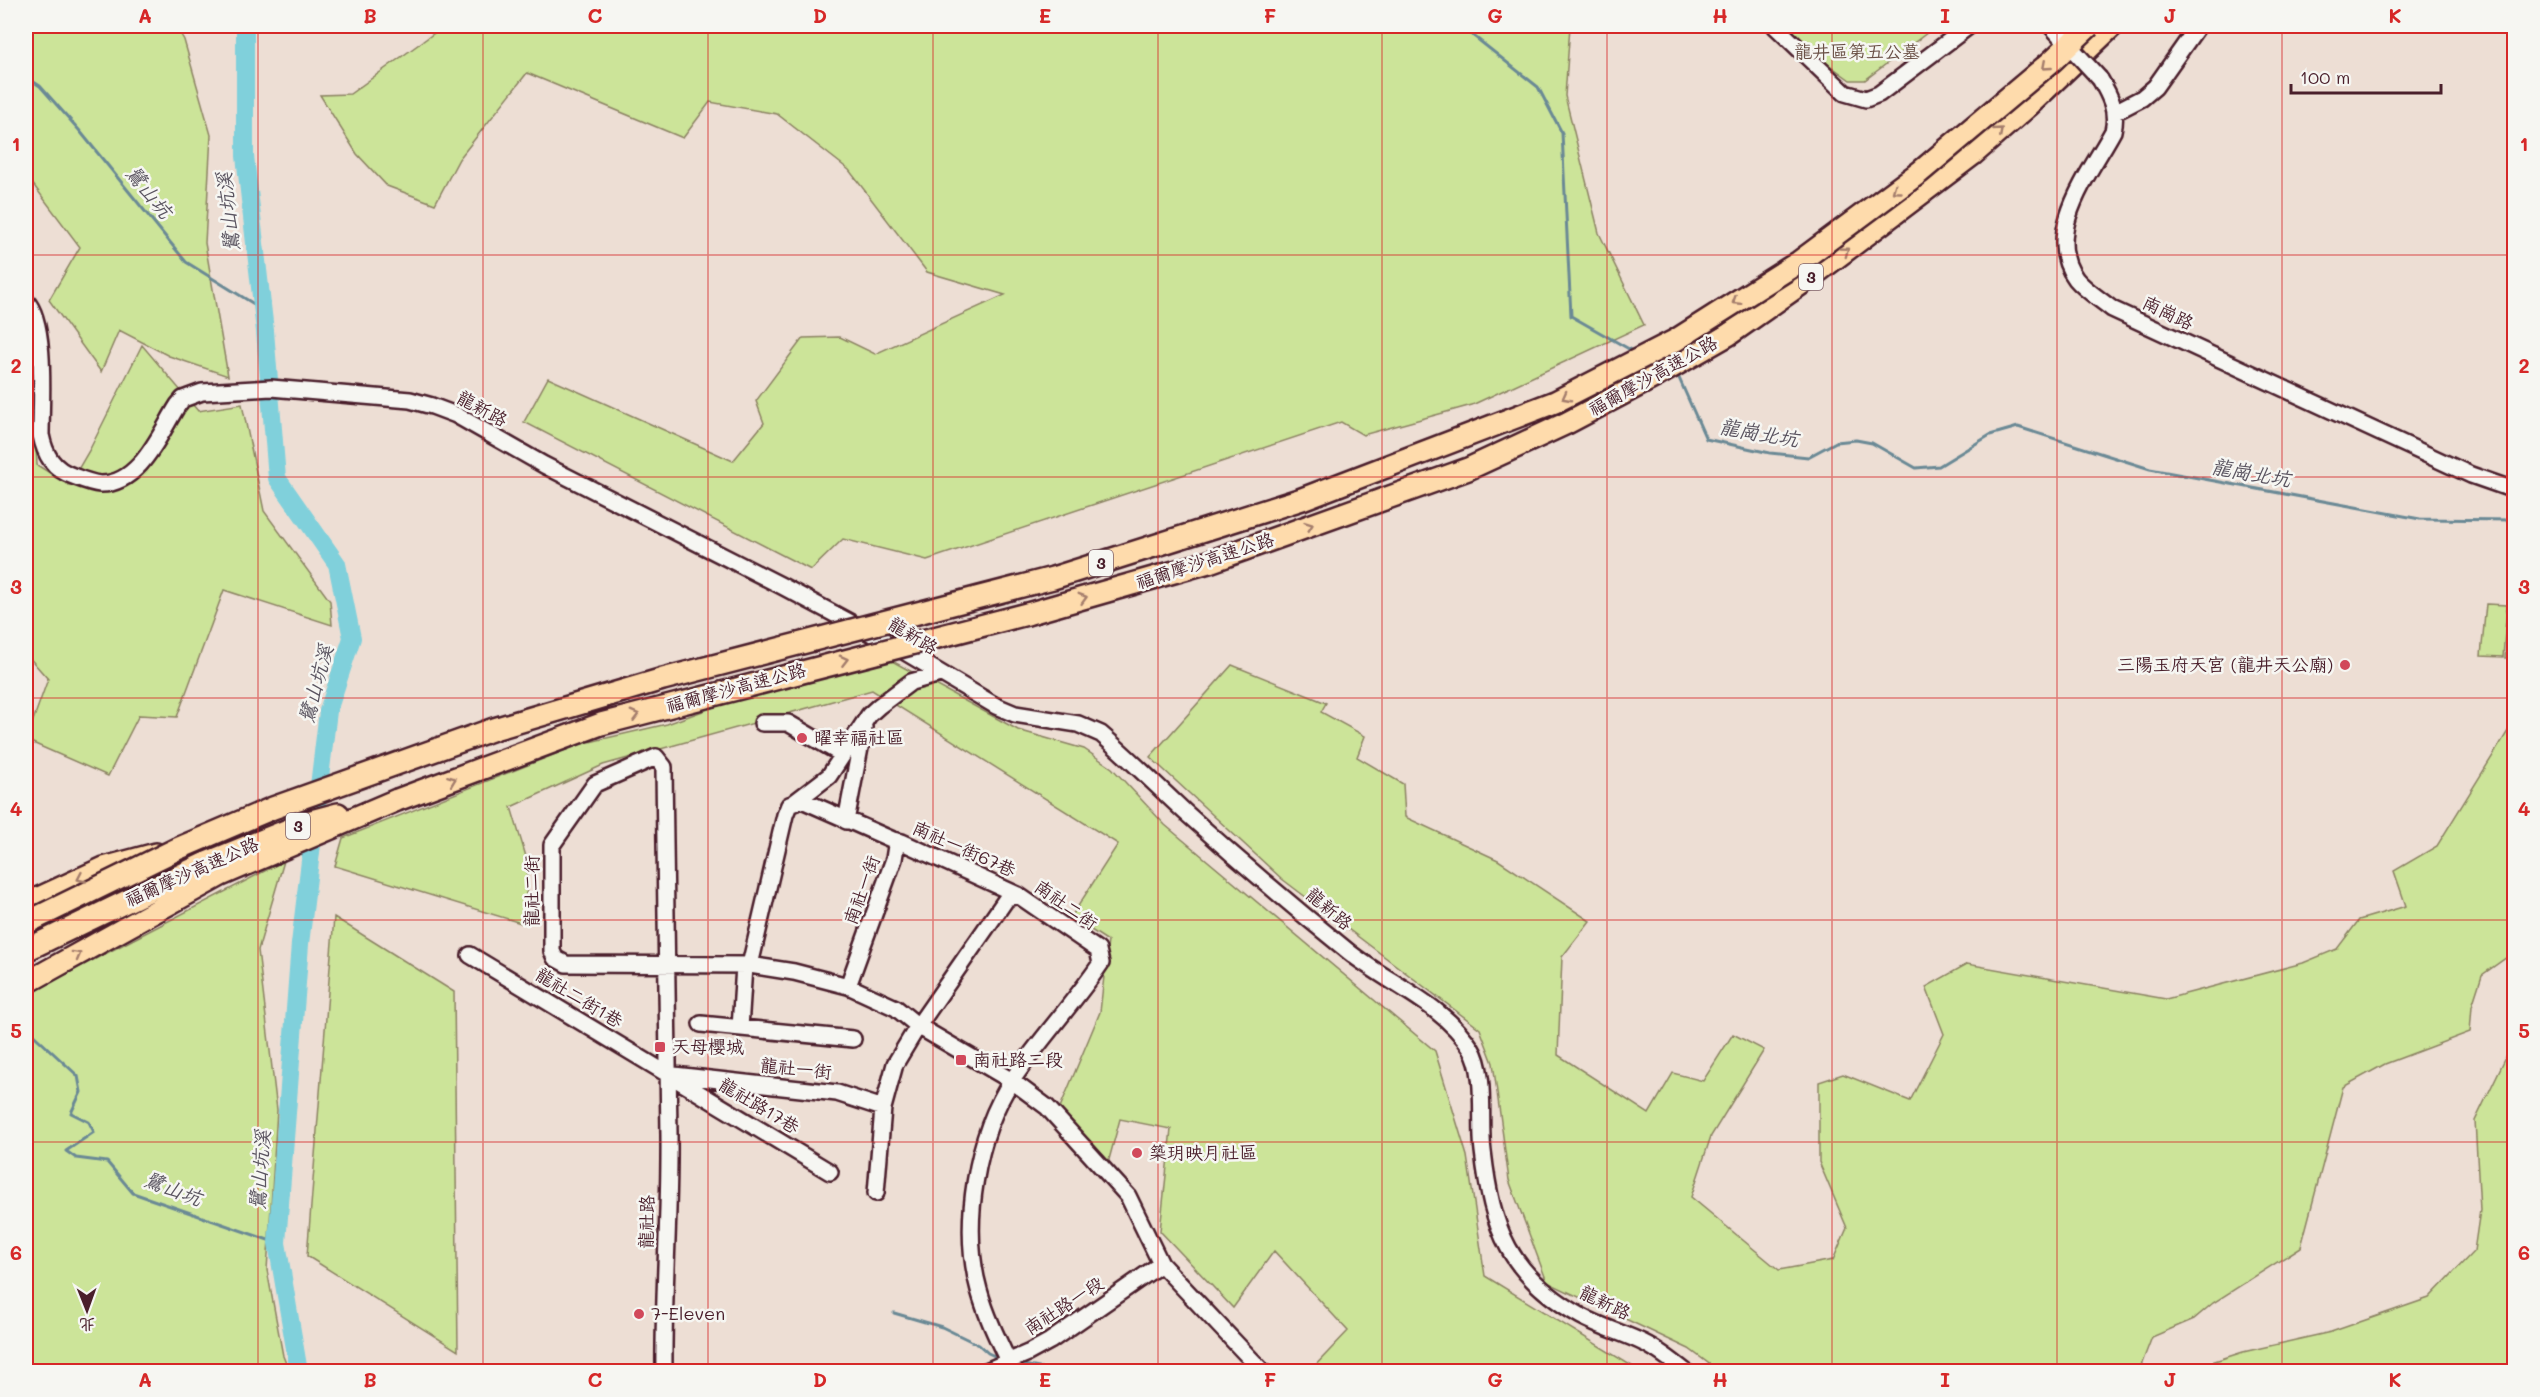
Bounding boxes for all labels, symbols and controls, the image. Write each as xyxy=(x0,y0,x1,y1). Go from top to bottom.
text: A xyxy=(138,2,152,28)
text: B xyxy=(363,2,377,28)
text: C xyxy=(588,2,603,28)
text: D xyxy=(813,2,827,28)
text: E xyxy=(1039,2,1051,28)
text: F xyxy=(1264,2,1277,28)
text: G xyxy=(1487,2,1503,28)
text: H xyxy=(1712,2,1728,28)
text: I xyxy=(1940,2,1950,28)
text: J xyxy=(2163,2,2177,28)
text: K xyxy=(2388,2,2402,28)
park label: 龍井區第五公墓 xyxy=(1794,39,1920,63)
scale bar xyxy=(2291,57,2441,95)
one-way arrow xyxy=(2042,59,2053,70)
text: 100 m xyxy=(2300,65,2350,89)
one-way arrow xyxy=(1992,127,2003,138)
text: 1 xyxy=(12,130,20,156)
text: 1 xyxy=(2520,130,2528,156)
water label: 鷺山坑 xyxy=(121,160,180,224)
water label: 鷺山坑溪 xyxy=(210,170,244,253)
one-way arrow xyxy=(1891,183,1902,194)
one-way arrow xyxy=(1839,247,1850,258)
road number: 3 xyxy=(1799,264,1823,290)
street label: 南崗路 xyxy=(2139,289,2198,335)
one-way arrow xyxy=(1732,294,1742,306)
street label: 福爾摩沙高速公路 xyxy=(1584,330,1721,421)
text: 2 xyxy=(10,352,22,378)
text: 2 xyxy=(2518,352,2530,378)
street label: 龍新路 xyxy=(453,385,512,431)
one-way arrow xyxy=(1561,389,1572,401)
water label: 龍崗北坑 xyxy=(1718,412,1803,452)
water label: 龍崗北坑 xyxy=(2210,452,2295,492)
one-way arrow xyxy=(1303,521,1314,534)
street label: 福爾摩沙高速公路 xyxy=(1133,526,1277,594)
road number: 3 xyxy=(1089,550,1113,576)
text: 3 xyxy=(10,573,22,599)
text: 3 xyxy=(2518,573,2530,599)
one-way arrow xyxy=(1078,593,1088,605)
street label: 龍新路 xyxy=(884,611,943,659)
water label: 鷺山坑溪 xyxy=(292,641,338,726)
place label: 三陽玉府天宮 (龍井天公廟) xyxy=(2117,652,2333,676)
one-way arrow xyxy=(839,654,849,667)
street label: 福爾摩沙高速公路 xyxy=(663,657,808,717)
marker: 三陽玉府天宮 (龍井天公廟) xyxy=(2338,658,2352,672)
one-way arrow xyxy=(629,710,640,722)
place label: 曜幸福社區 xyxy=(814,725,904,749)
marker: 曜幸福社區 xyxy=(795,731,809,745)
one-way arrow xyxy=(446,774,456,787)
text: 4 xyxy=(10,795,23,821)
text: 4 xyxy=(2518,795,2531,821)
road number: 3 xyxy=(286,813,310,839)
street label: 南社一街67巷 xyxy=(909,815,1020,882)
street label: 福爾摩沙高速公路 xyxy=(121,831,262,911)
street label: 南社一街 xyxy=(837,852,885,928)
street label: 龍社二街 xyxy=(519,855,543,927)
one-way arrow xyxy=(76,871,87,883)
street label: 南社二街 xyxy=(1030,874,1103,935)
street label: 龍新路 xyxy=(1301,882,1358,935)
one-way arrow xyxy=(71,951,81,962)
street label: 龍社二街1巷 xyxy=(531,962,628,1033)
text: 5 xyxy=(10,1017,22,1043)
text: 5 xyxy=(2518,1017,2530,1043)
place label: 天母櫻城 xyxy=(672,1034,744,1058)
marker: 天母櫻城 xyxy=(653,1040,667,1054)
place label: 南社路二段 xyxy=(973,1047,1063,1071)
street label: 龍社一街 xyxy=(759,1052,833,1084)
marker: 南社路二段 xyxy=(954,1053,968,1067)
street label: 龍社路17巷 xyxy=(715,1072,804,1139)
water label: 鷺山坑溪 xyxy=(243,1128,275,1211)
place label: 築玥映月社區 xyxy=(1149,1140,1257,1164)
marker: 築玥映月社區 xyxy=(1130,1146,1144,1160)
water label: 鷺山坑 xyxy=(141,1165,208,1212)
street label: 龍社路 xyxy=(634,1195,658,1249)
text: 6 xyxy=(10,1239,22,1265)
text: 6 xyxy=(2518,1239,2530,1265)
street label: 南社路一段 xyxy=(1019,1271,1108,1340)
street label: 龍新路 xyxy=(1576,1279,1635,1325)
north arrow xyxy=(57,1280,117,1340)
place label: 7-Eleven xyxy=(651,1301,725,1325)
marker: 7-Eleven xyxy=(632,1307,646,1321)
text: 北 xyxy=(79,1315,95,1336)
text: A xyxy=(138,1366,152,1392)
text: B xyxy=(363,1366,377,1392)
text: C xyxy=(588,1366,603,1392)
text: D xyxy=(813,1366,827,1392)
text: E xyxy=(1039,1366,1051,1392)
text: F xyxy=(1264,1366,1277,1392)
text: G xyxy=(1487,1366,1503,1392)
text: H xyxy=(1712,1366,1728,1392)
text: I xyxy=(1940,1366,1950,1392)
text: J xyxy=(2163,1366,2177,1392)
text: K xyxy=(2388,1366,2402,1392)

